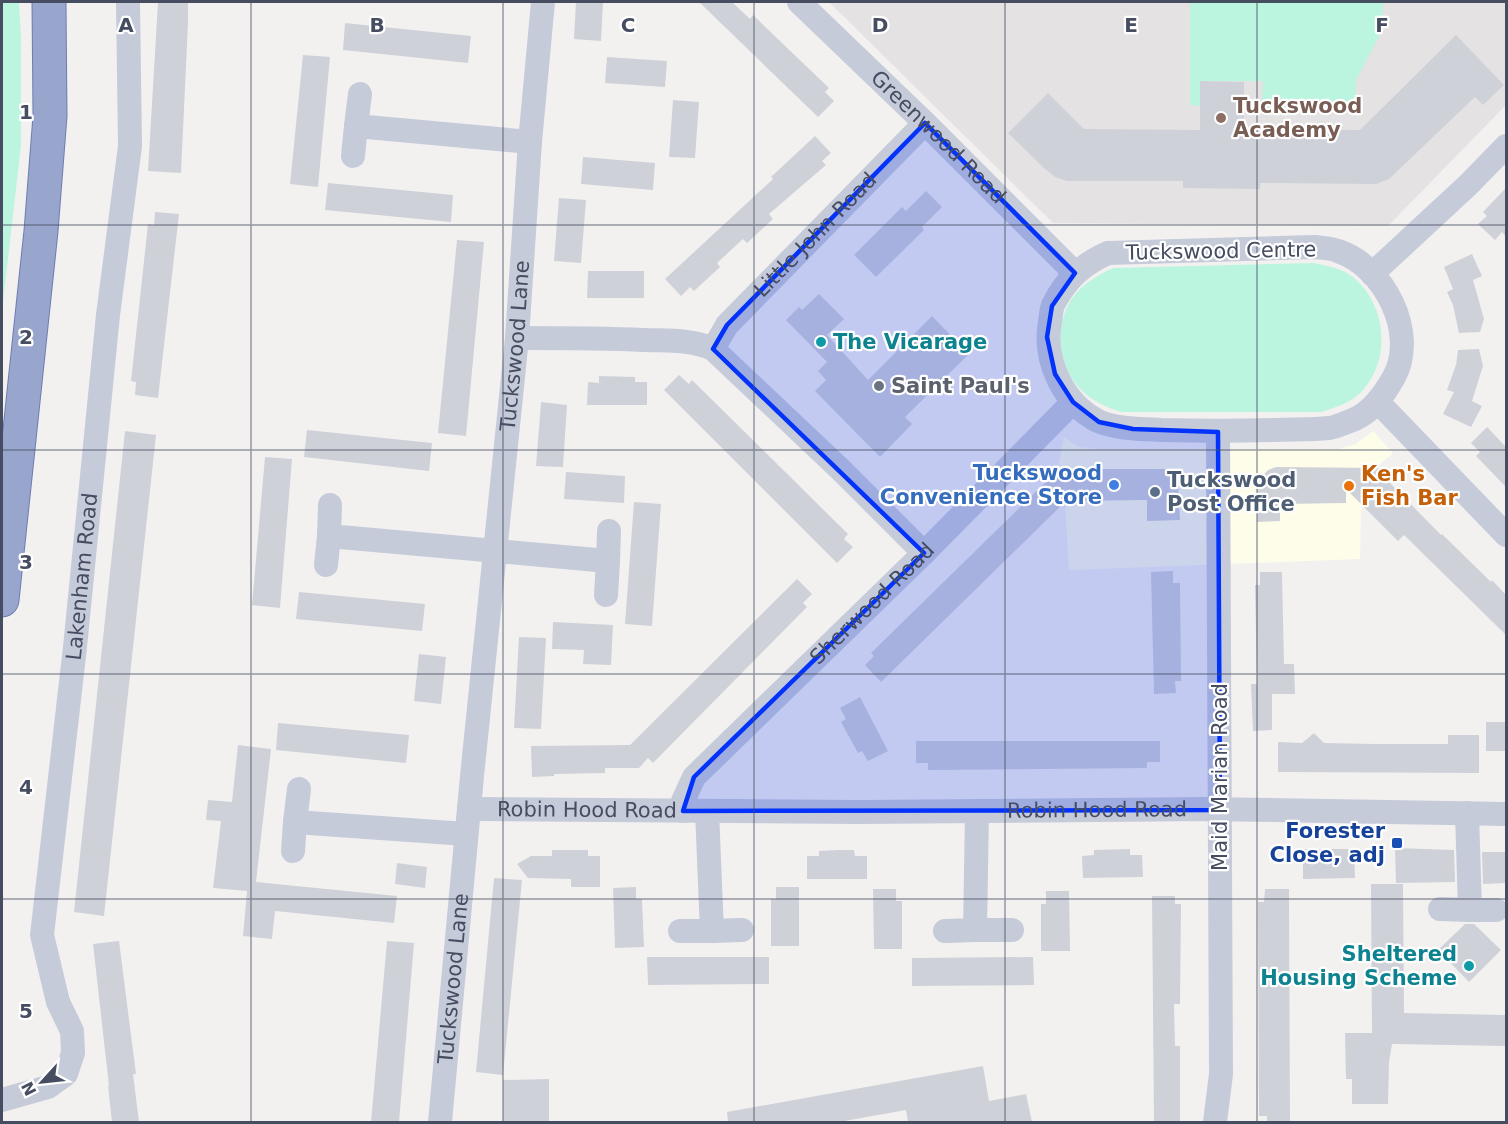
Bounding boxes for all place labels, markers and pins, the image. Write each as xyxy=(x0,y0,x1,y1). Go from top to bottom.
place label: Tuckswood Academy xyxy=(1233,94,1362,142)
marker: Tuckswood Academy xyxy=(1214,111,1228,125)
place label: The Vicarage xyxy=(833,330,987,354)
marker: The Vicarage xyxy=(814,335,828,349)
place label: Saint Paul's xyxy=(891,374,1030,398)
marker: Saint Paul's xyxy=(872,379,886,393)
place label: Tuckswood Convenience Store xyxy=(880,461,1102,509)
place label: Ken's Fish Bar xyxy=(1361,462,1458,510)
place label: Tuckswood Post Office xyxy=(1167,468,1296,516)
marker: Tuckswood Convenience Store xyxy=(1107,478,1121,492)
marker: Ken's Fish Bar xyxy=(1342,479,1356,493)
marker: Tuckswood Post Office xyxy=(1148,485,1162,499)
place label: Forester Close, adj xyxy=(1270,819,1386,867)
marker: Forester Close, adj xyxy=(1390,836,1404,850)
place label: Sheltered Housing Scheme xyxy=(1260,942,1457,990)
marker: Sheltered Housing Scheme xyxy=(1462,959,1476,973)

